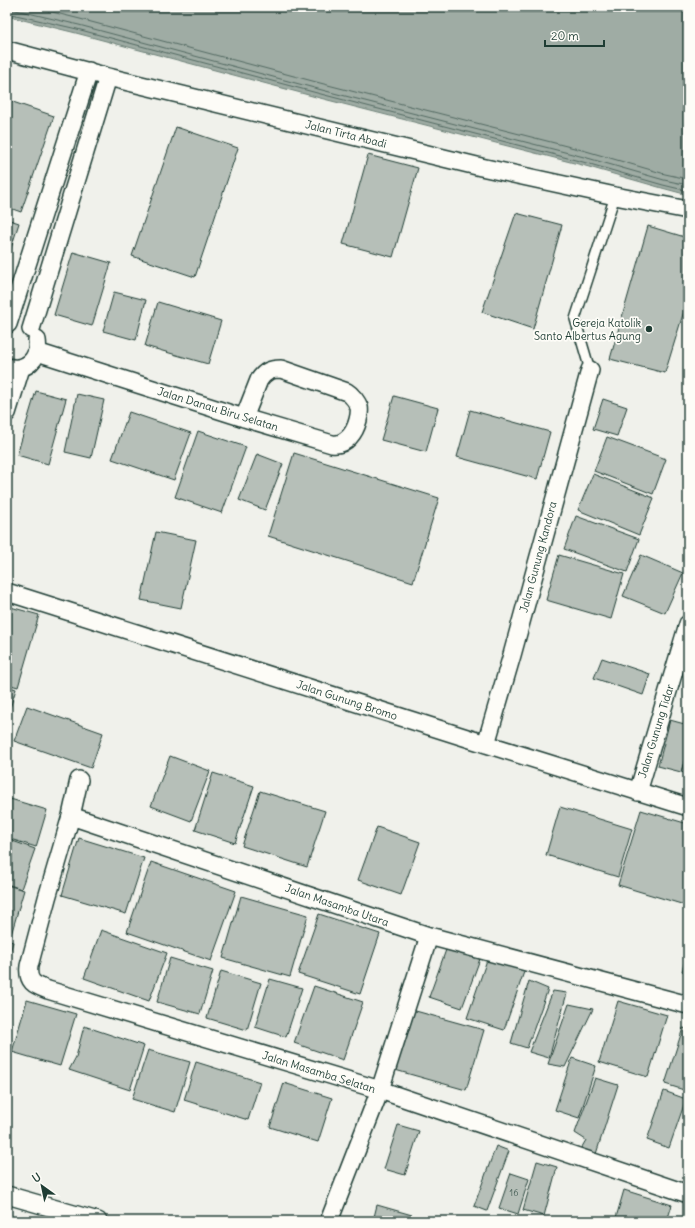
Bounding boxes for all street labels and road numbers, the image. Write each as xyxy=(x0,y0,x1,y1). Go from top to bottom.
street label: Jalan Tirta Abadi xyxy=(304,117,388,151)
street label: Jalan Danau Biru Selatan xyxy=(156,384,280,434)
street label: Jalan Gunung Kandora xyxy=(516,500,560,614)
street label: Jalan Gunung Bromo xyxy=(295,677,399,723)
street label: Jalan Gunung Tidar xyxy=(635,682,677,780)
street label: Jalan Masamba Utara xyxy=(283,881,391,929)
street label: Jalan Masamba Selatan xyxy=(261,1048,377,1096)

